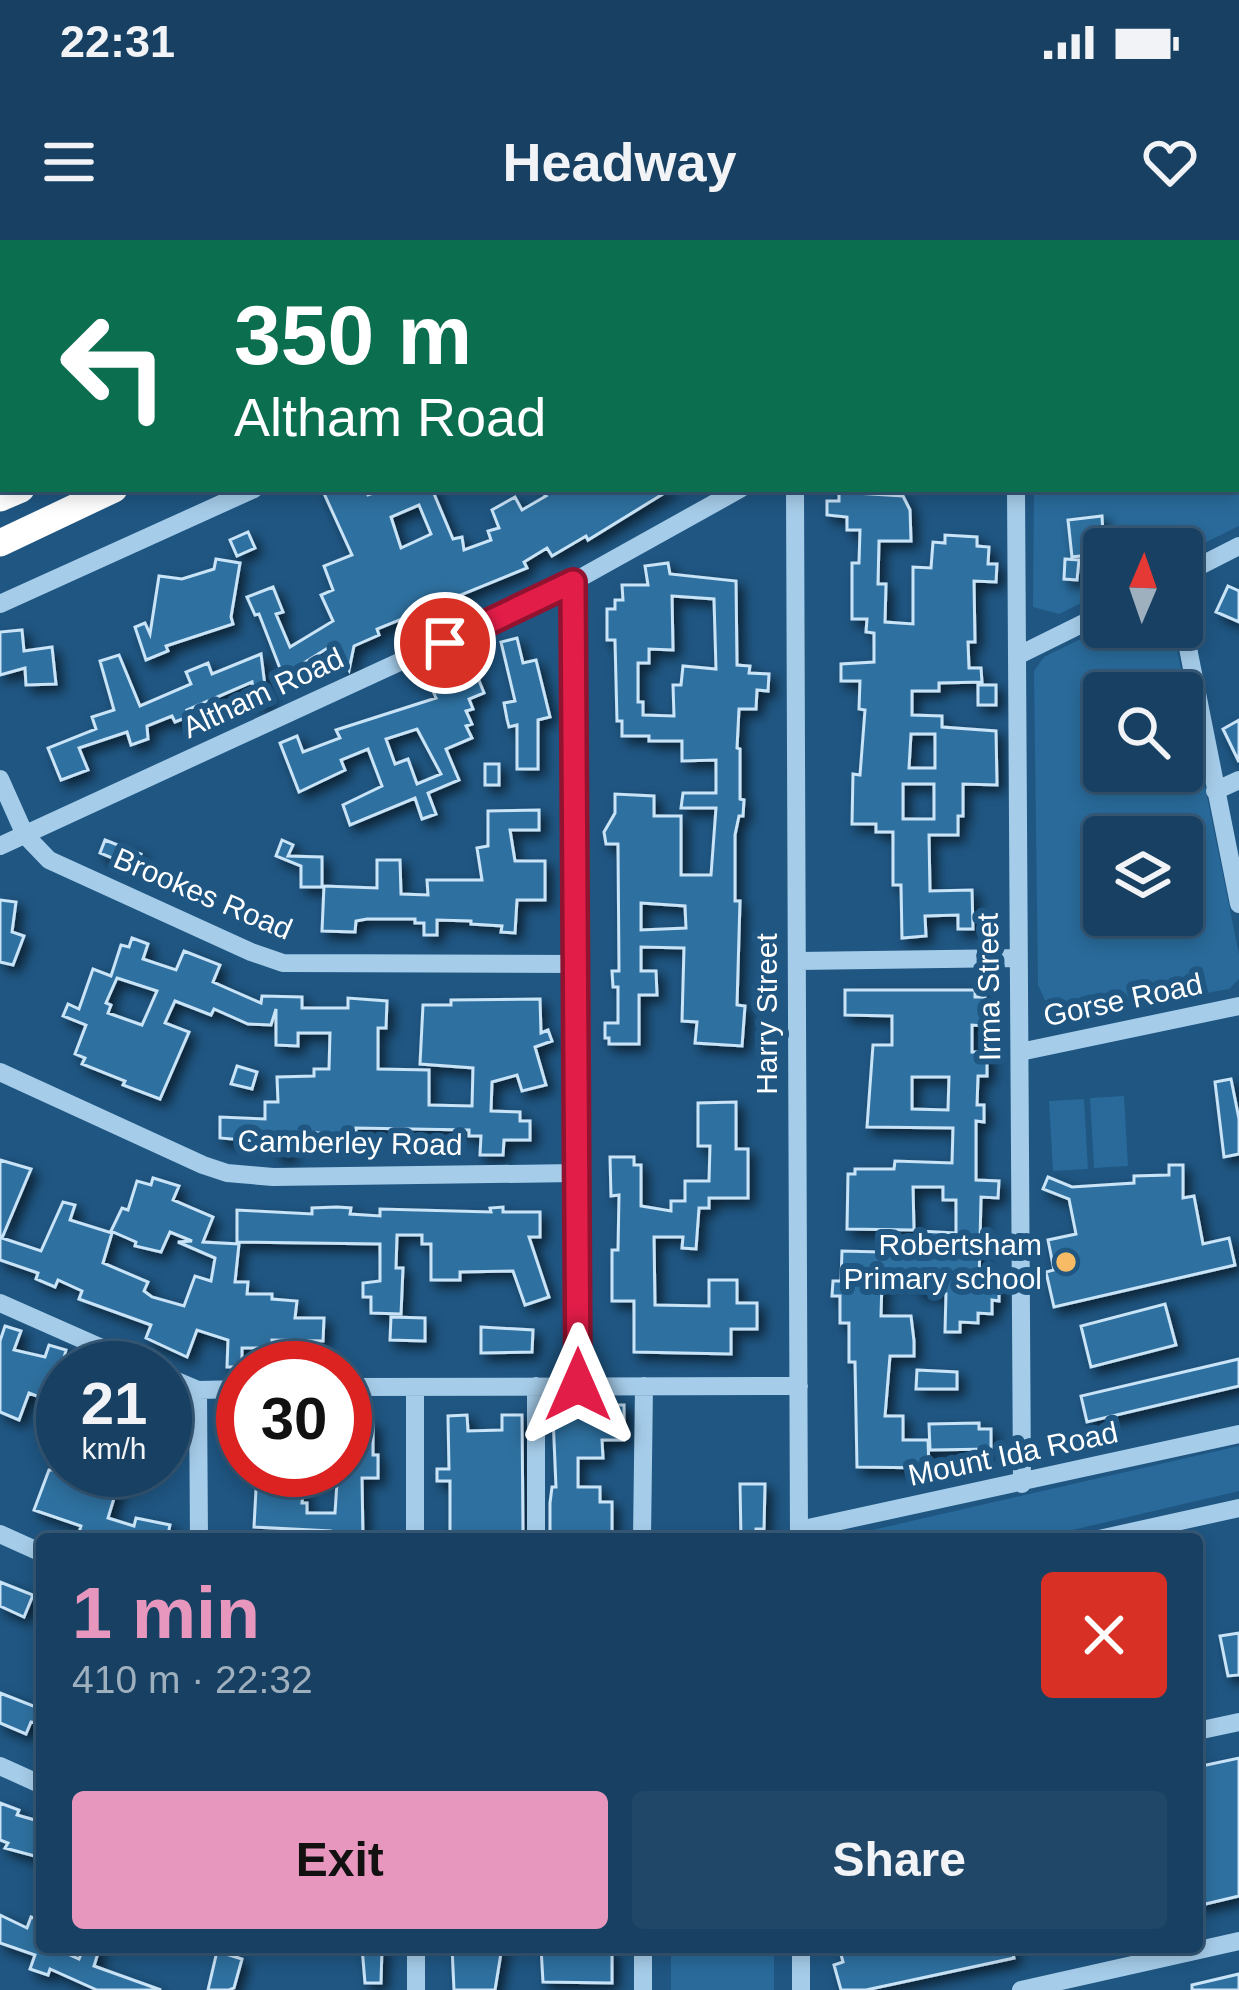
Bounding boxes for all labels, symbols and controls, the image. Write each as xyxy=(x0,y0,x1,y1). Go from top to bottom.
text: 22:31 xyxy=(60,16,175,67)
icon: menu xyxy=(36,129,102,195)
icon: heart xyxy=(1137,129,1203,195)
text: Headway xyxy=(502,132,737,192)
icon: left xyxy=(36,288,192,444)
text: 350 m xyxy=(234,288,472,382)
text: Altham Road xyxy=(234,387,546,447)
north arrow xyxy=(1083,528,1203,648)
map controls xyxy=(1083,528,1203,936)
pin xyxy=(394,592,496,694)
icon: arrive xyxy=(412,610,478,676)
street label: Altham Road xyxy=(177,641,348,744)
button: search xyxy=(1083,672,1203,792)
button: layers xyxy=(1083,816,1203,936)
street label: Brookes Road xyxy=(109,841,297,946)
street label: Irma Street xyxy=(971,912,1006,1061)
street label: Harry Street xyxy=(750,932,783,1095)
street label: Gorse Road xyxy=(1040,967,1205,1032)
street label: Camberley Road xyxy=(237,1124,463,1161)
place label: Robertsham Primary school xyxy=(844,1228,1042,1295)
marker: Robertsham Primary school xyxy=(1053,1249,1079,1275)
position arrow xyxy=(515,1322,641,1448)
speed limit sign: 30 xyxy=(216,1341,372,1497)
text: 21 xyxy=(81,1370,147,1437)
street label: Mount Ida Road xyxy=(905,1415,1121,1492)
text: km/h xyxy=(81,1432,147,1465)
button: close xyxy=(1041,1572,1167,1698)
text: 1 min xyxy=(72,1573,260,1653)
text: 410 m · 22:32 xyxy=(72,1658,313,1701)
button: Exit xyxy=(72,1791,608,1929)
button: Share xyxy=(632,1791,1167,1929)

